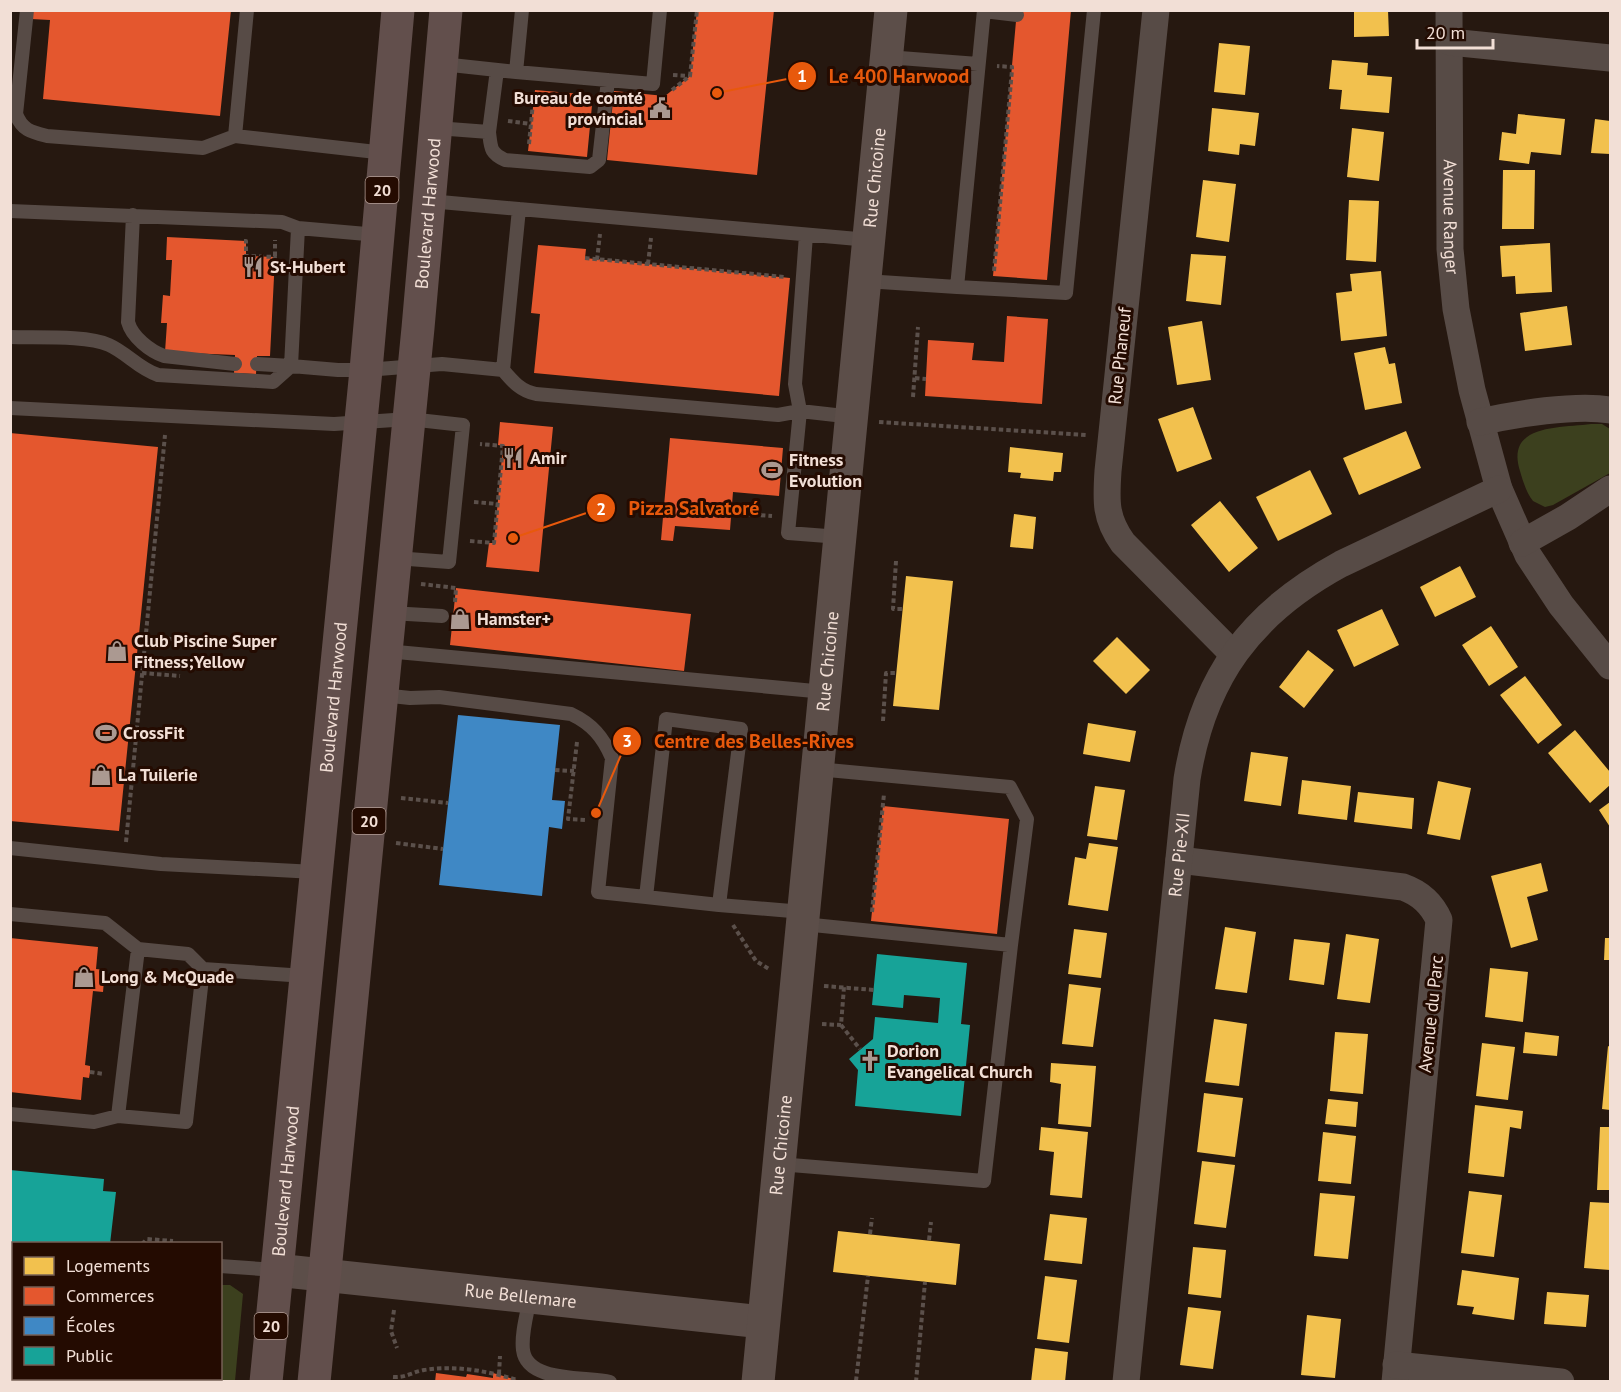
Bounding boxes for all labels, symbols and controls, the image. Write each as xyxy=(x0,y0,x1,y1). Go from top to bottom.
scale bar xyxy=(1417,12,1494,50)
text: 20 m xyxy=(1426,21,1465,44)
callout: Le 400 Harwood xyxy=(787,57,981,95)
text: Le 400 Harwood xyxy=(829,63,969,89)
text: 1 xyxy=(797,64,807,87)
place label: Bureau de comté provincial xyxy=(514,86,644,130)
public building icon: Bureau de comté provincial xyxy=(648,96,672,120)
street label: Rue Chicoine xyxy=(858,127,891,229)
street label: Boulevard Harwood xyxy=(409,137,446,290)
street label: Avenue Ranger xyxy=(1439,159,1464,276)
road number: 20 xyxy=(366,177,398,203)
restaurant icon: St-Hubert xyxy=(241,255,265,279)
place label: St-Hubert xyxy=(270,255,346,278)
street label: Rue Phaneuf xyxy=(1103,305,1136,406)
restaurant icon: Amir xyxy=(501,446,525,470)
place label: Amir xyxy=(530,446,567,469)
place label: Fitness Evolution xyxy=(789,448,862,492)
sports icon: Fitness Evolution xyxy=(760,458,784,482)
callout: Pizza Salvatoré xyxy=(586,489,771,527)
text: Pizza Salvatoré xyxy=(629,495,759,521)
text: 2 xyxy=(596,497,606,520)
shop icon: Hamster+ xyxy=(448,607,472,631)
place label: Hamster+ xyxy=(477,607,551,630)
street label: Rue Chicoine xyxy=(811,610,844,712)
street label: Boulevard Harwood xyxy=(314,621,352,774)
place label: Club Piscine Super Fitness;Yellow xyxy=(134,629,277,673)
shop icon: Club Piscine Super Fitness;Yellow xyxy=(105,639,129,663)
sports icon: CrossFit xyxy=(94,721,118,745)
place label: CrossFit xyxy=(123,721,185,744)
callout: Centre des Belles-Rives xyxy=(612,722,866,760)
text: Centre des Belles-Rives xyxy=(654,728,854,754)
text: 3 xyxy=(622,729,632,752)
shop icon: La Tuilerie xyxy=(89,763,113,787)
place label: La Tuilerie xyxy=(118,763,198,786)
road number: 20 xyxy=(352,808,386,834)
street label: Rue Pie-XII xyxy=(1163,811,1195,898)
street label: Avenue du Parc xyxy=(1413,954,1448,1074)
shop icon: Long & McQuade xyxy=(72,965,96,989)
place label: Long & McQuade xyxy=(101,965,234,988)
place label: Dorion Evangelical Church xyxy=(887,1039,1032,1083)
church icon: Dorion Evangelical Church xyxy=(858,1049,882,1073)
street label: Rue Chicoine xyxy=(764,1094,797,1196)
street label: Boulevard Harwood xyxy=(266,1104,304,1257)
legend xyxy=(12,1242,222,1380)
text: Logements xyxy=(66,1254,150,1277)
street label: Rue Bellemare xyxy=(464,1278,578,1313)
text: Commerces xyxy=(66,1284,154,1307)
road number: 20 xyxy=(254,1313,288,1339)
text: Écoles xyxy=(66,1314,115,1337)
text: Public xyxy=(66,1344,113,1367)

